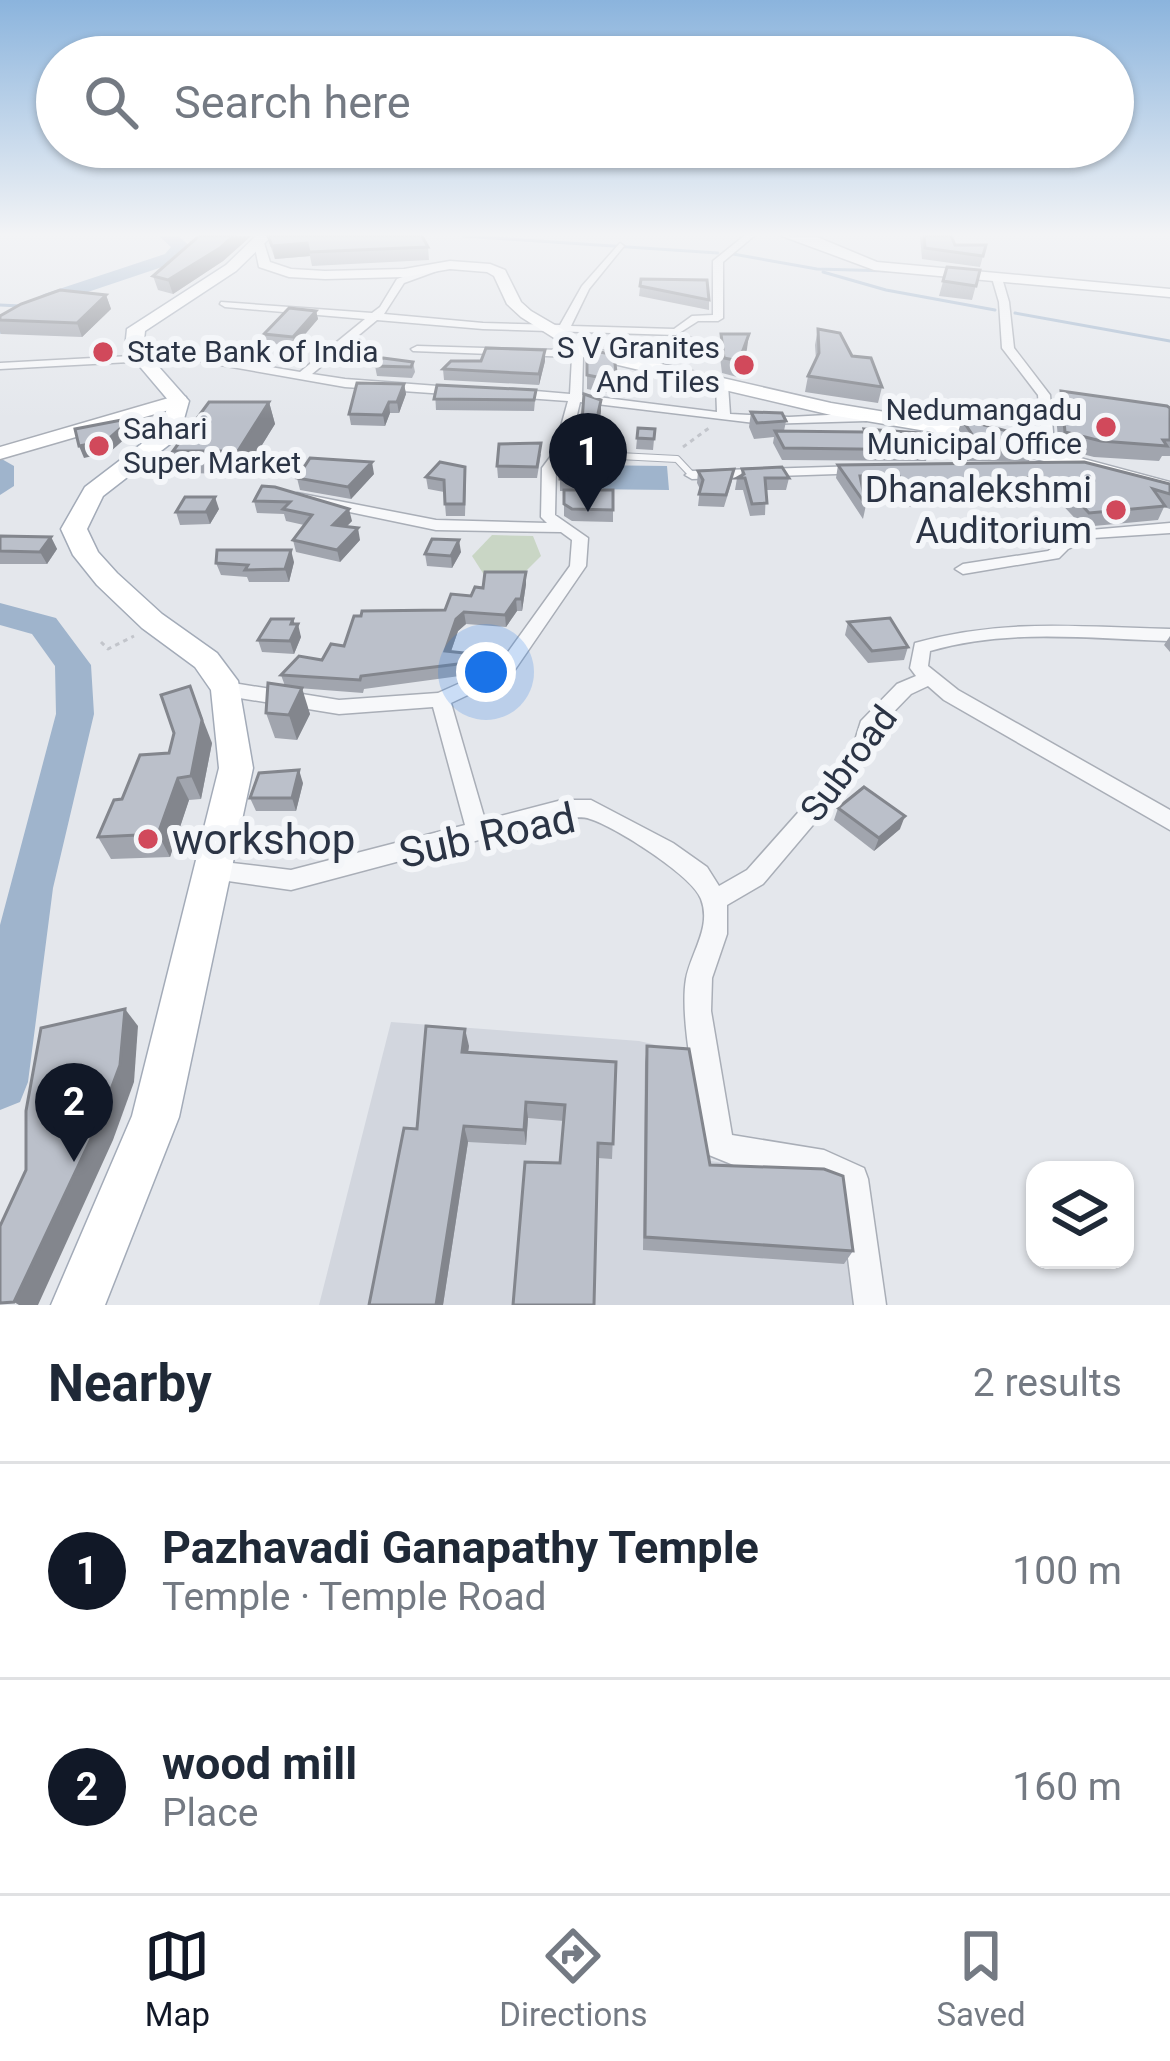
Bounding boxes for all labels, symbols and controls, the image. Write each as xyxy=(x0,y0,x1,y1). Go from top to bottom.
search box xyxy=(36,36,1134,168)
icon: search xyxy=(78,69,144,135)
text: Search here xyxy=(174,76,411,129)
place label: S V Granites And Tiles xyxy=(557,330,720,399)
place label: State Bank of India xyxy=(127,334,379,369)
marker: State Bank of India xyxy=(90,339,116,365)
marker: S V Granites And Tiles xyxy=(731,352,757,378)
place label: Nedumangadu Municipal Office xyxy=(867,392,1082,461)
place label: Sahari Super Market xyxy=(123,411,301,480)
pin: 1 xyxy=(549,413,627,512)
marker: Nedumangadu Municipal Office xyxy=(1093,414,1119,440)
marker: Sahari Super Market xyxy=(86,433,112,459)
place label: Dhanalekshmi Auditorium xyxy=(865,469,1092,552)
marker: Dhanalekshmi Auditorium xyxy=(1103,497,1129,523)
your location xyxy=(456,642,516,702)
street label: Subroad xyxy=(792,698,906,830)
street label: Sub Road xyxy=(395,793,579,878)
place label: workshop xyxy=(172,815,355,864)
marker: workshop xyxy=(135,826,161,852)
pin: 2 xyxy=(35,1063,113,1162)
map controls xyxy=(1026,1161,1134,1269)
button: layers xyxy=(1026,1161,1134,1269)
text: Nearby xyxy=(48,1354,212,1413)
text: 2 results xyxy=(973,1360,1122,1406)
text: Pazhavadi Ganapathy Temple xyxy=(162,1521,759,1574)
text: 1 xyxy=(76,1548,98,1594)
text: 100 m xyxy=(1012,1548,1122,1594)
text: Temple · Temple Road xyxy=(162,1574,547,1620)
text: wood mill xyxy=(162,1737,357,1790)
text: 2 xyxy=(76,1764,98,1810)
text: 160 m xyxy=(1012,1764,1122,1810)
text: Place xyxy=(162,1790,258,1836)
tab: Map xyxy=(144,1923,210,2034)
tab: Directions xyxy=(499,1923,648,2034)
tab: Saved xyxy=(936,1923,1026,2034)

